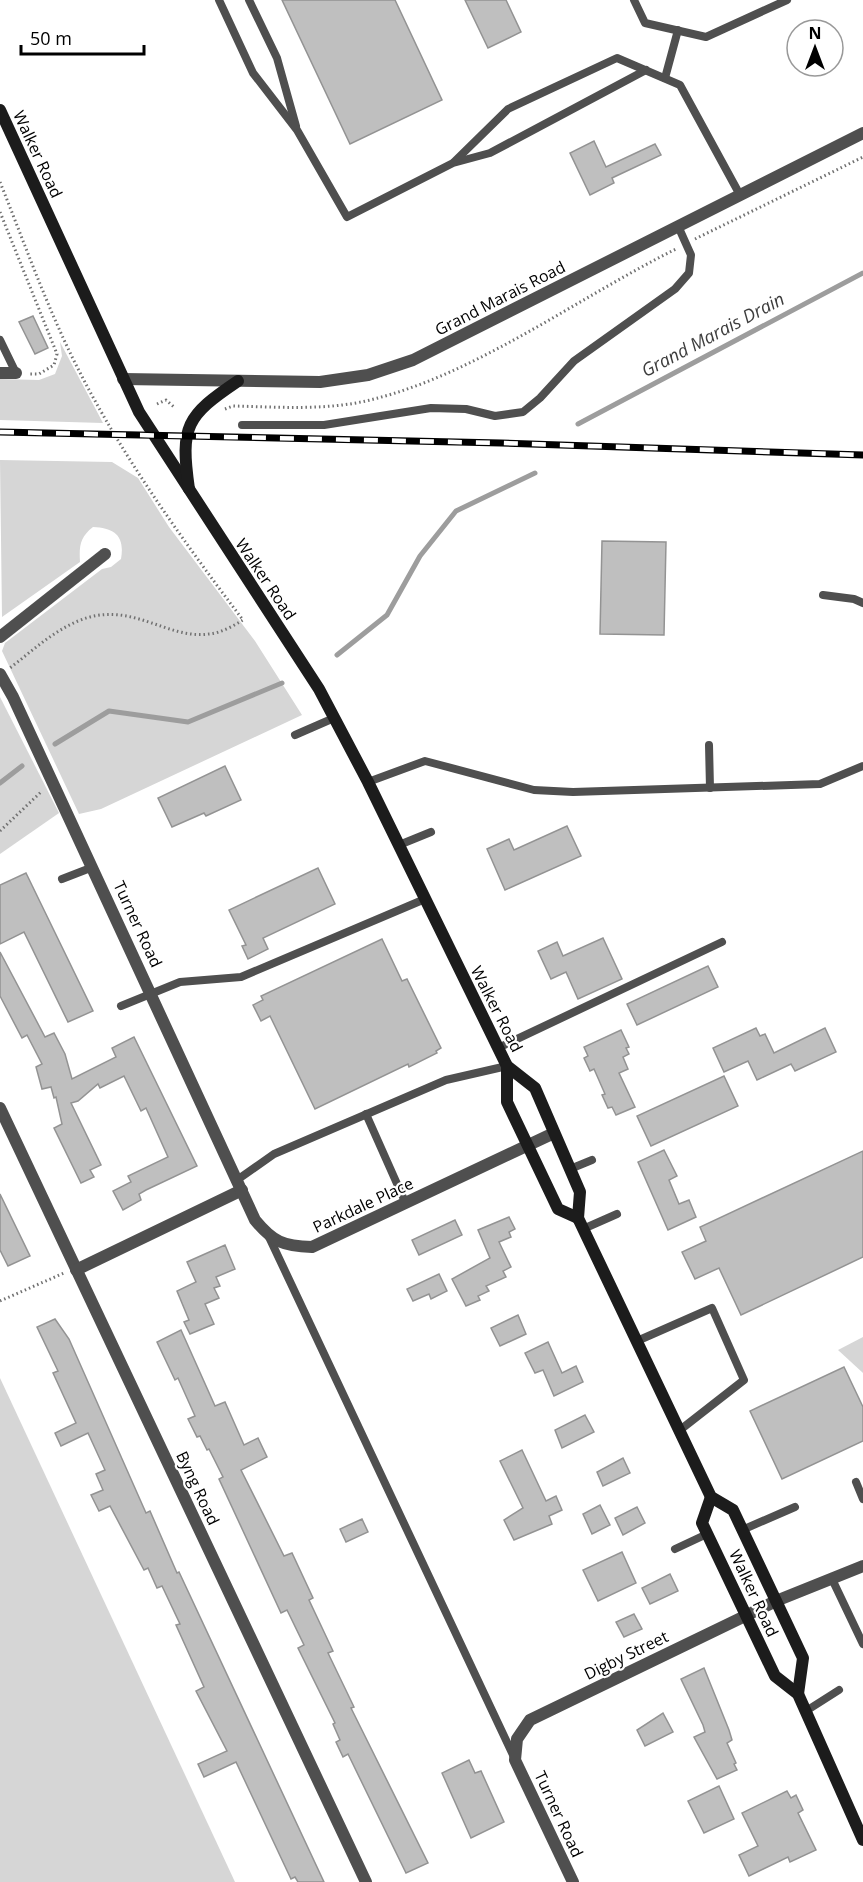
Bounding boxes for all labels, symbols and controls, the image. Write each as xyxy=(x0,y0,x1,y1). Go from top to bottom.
scale bar xyxy=(21,18,144,56)
north arrow xyxy=(785,18,845,78)
text: N xyxy=(808,22,822,44)
text: 50 m xyxy=(30,26,72,50)
street label: Walker Road xyxy=(8,107,68,201)
street label: Grand Marais Road xyxy=(431,256,569,340)
water label: Grand Marais Drain xyxy=(637,286,788,382)
street label: Walker Road xyxy=(231,534,301,624)
street label: Turner Road xyxy=(108,877,168,971)
street label: Walker Road xyxy=(466,962,528,1056)
street label: Parkdale Place xyxy=(309,1172,417,1238)
street label: Byng Road xyxy=(171,1447,225,1529)
street label: Walker Road xyxy=(724,1546,784,1640)
street label: Digby Street xyxy=(580,1625,672,1685)
street label: Turner Road xyxy=(529,1767,589,1861)

